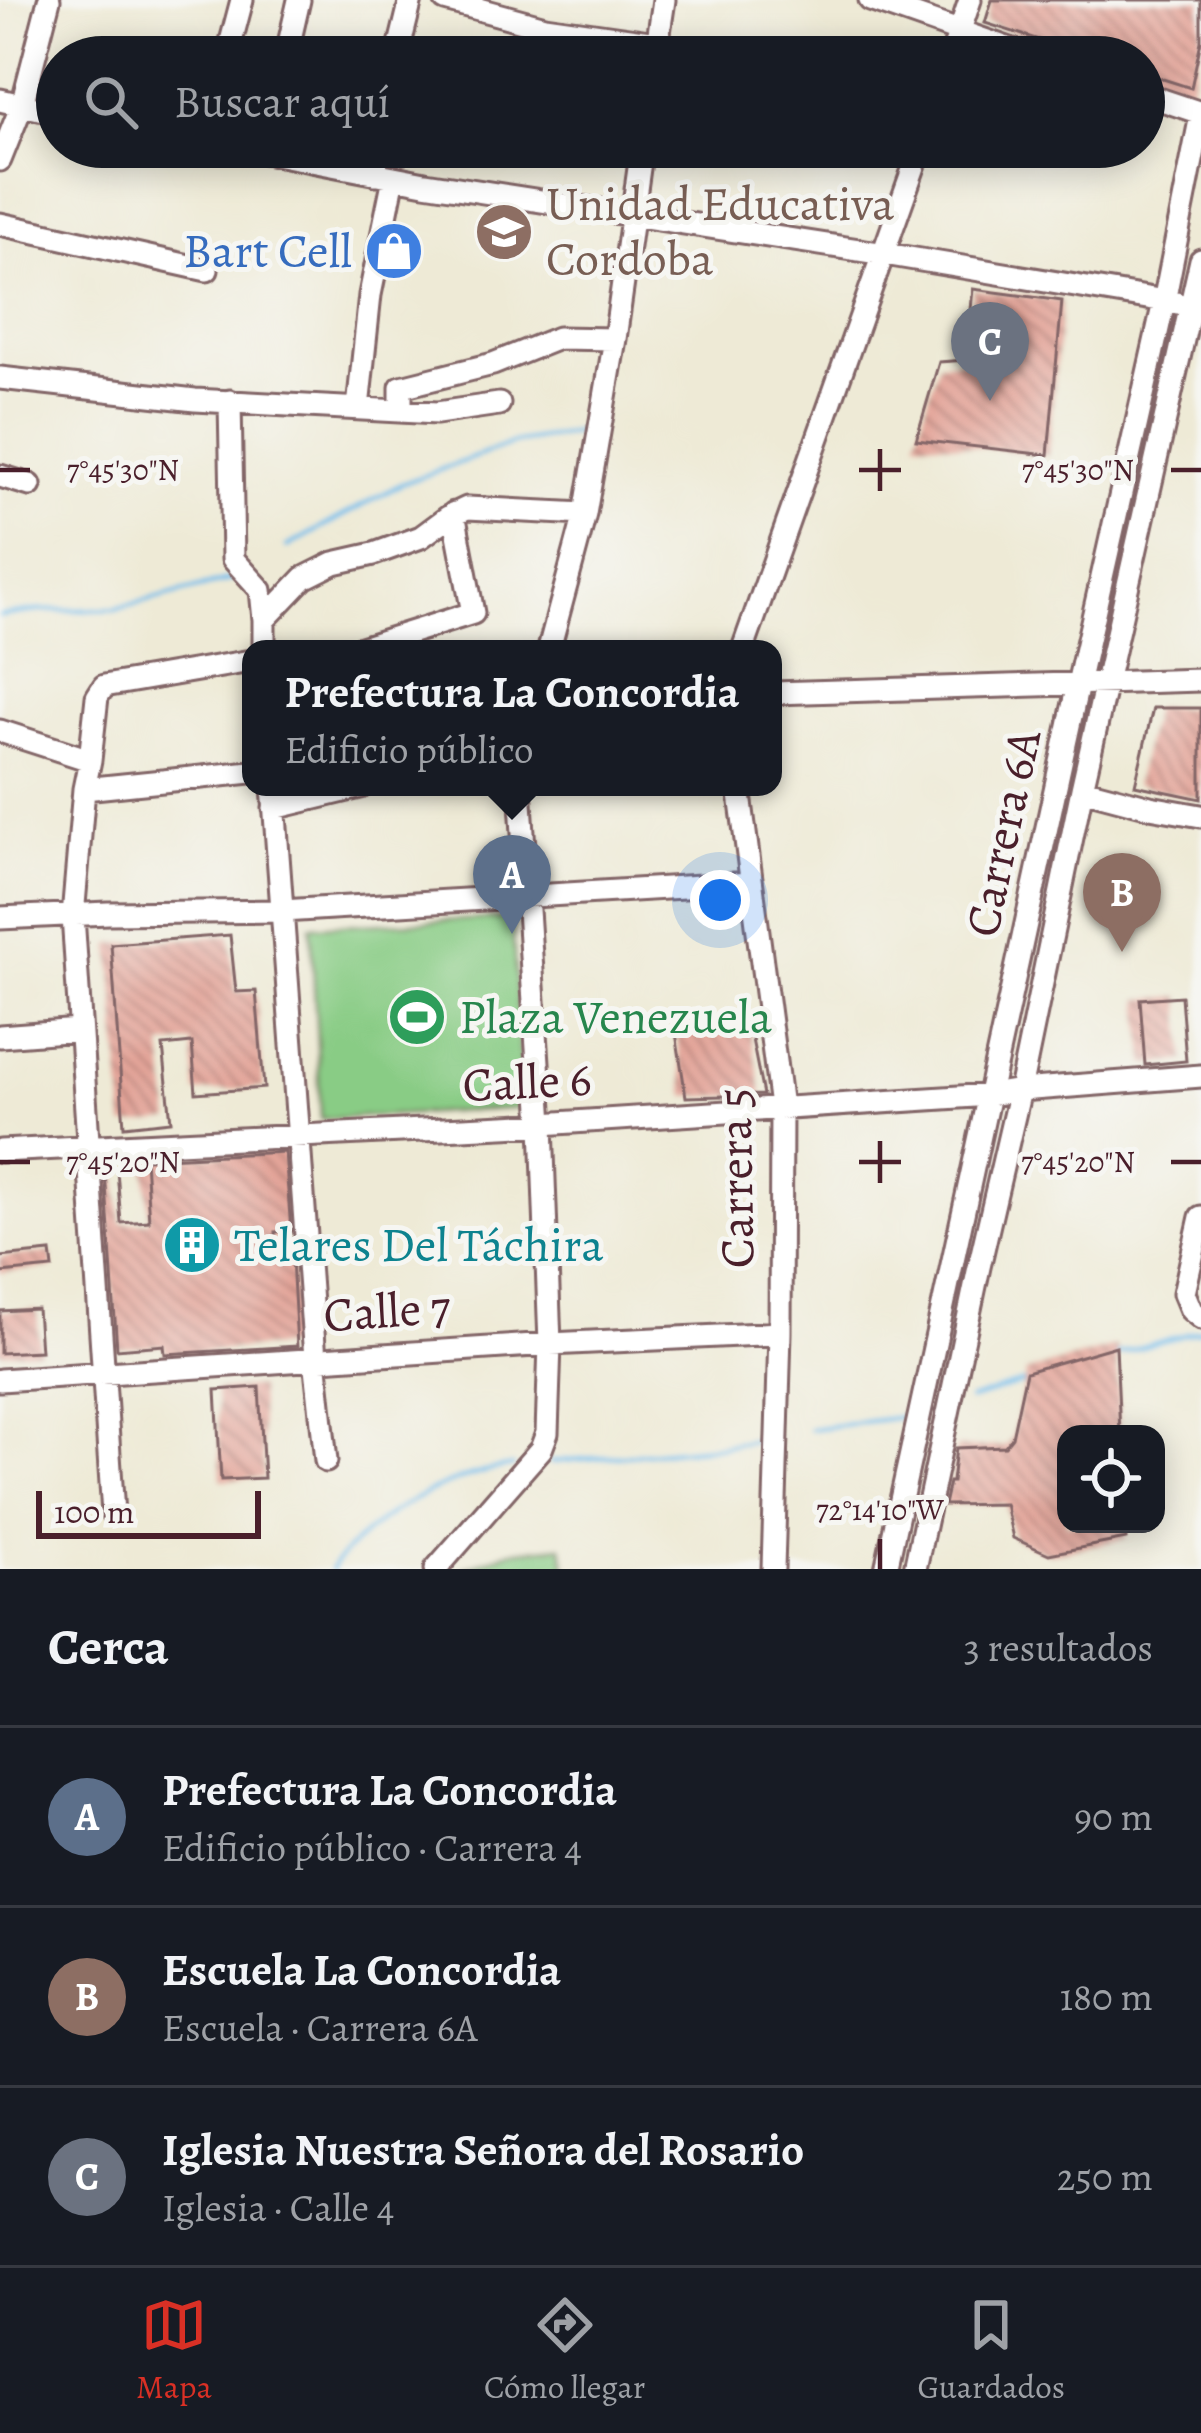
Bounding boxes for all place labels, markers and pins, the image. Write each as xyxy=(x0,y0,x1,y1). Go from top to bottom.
place label: Unidad Educativa Cordoba xyxy=(546,171,895,292)
school or university icon: Unidad Educativa Cordoba xyxy=(473,201,535,263)
place label: Bart Cell xyxy=(183,218,352,284)
shop icon: Bart Cell xyxy=(363,220,425,282)
pin: C xyxy=(951,302,1029,401)
pin: A xyxy=(473,835,551,934)
pin: B xyxy=(1083,853,1161,952)
place label: Plaza Venezuela xyxy=(459,984,773,1050)
sports icon: Plaza Venezuela xyxy=(386,986,448,1048)
place label: Telares Del Táchira xyxy=(234,1212,604,1278)
building icon: Telares Del Táchira xyxy=(161,1214,223,1276)

